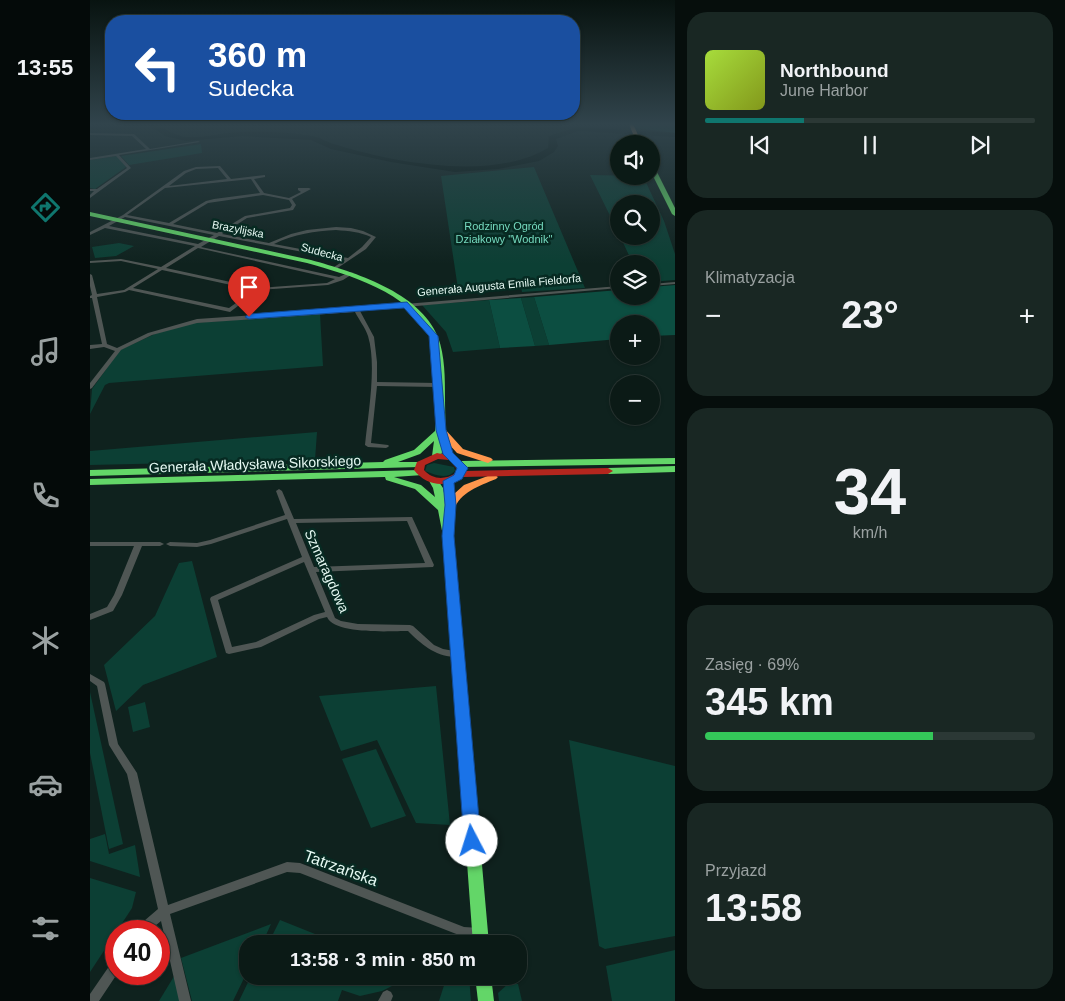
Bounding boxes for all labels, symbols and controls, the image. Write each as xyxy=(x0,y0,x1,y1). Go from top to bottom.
icon: left xyxy=(125,35,190,100)
text: 360 m xyxy=(208,35,307,74)
text: 13:55 xyxy=(17,55,73,80)
text: Northbound xyxy=(780,60,889,81)
text: Sudecka xyxy=(208,76,294,101)
text: June Harbor xyxy=(780,82,868,99)
icon: previous xyxy=(746,131,774,159)
icon: pause xyxy=(856,131,884,159)
icon: next xyxy=(966,131,994,159)
map controls xyxy=(610,135,660,425)
button: sound xyxy=(610,135,660,185)
icon: directions xyxy=(28,190,63,225)
button: search xyxy=(610,195,660,245)
street label: Brazylijska xyxy=(211,218,266,240)
park label: Rodzinny Ogród Działkowy "Wodnik" xyxy=(456,220,553,245)
street label: Sudecka xyxy=(300,241,345,264)
button: layers xyxy=(610,255,660,305)
pin xyxy=(228,266,270,317)
text: Klimatyzacja xyxy=(705,269,795,286)
street label: Generała Augusta Emila Fieldorfa xyxy=(417,272,582,298)
icon: arrive xyxy=(235,273,263,301)
text: 23° xyxy=(841,294,899,336)
text: − xyxy=(705,300,721,331)
text: + xyxy=(1019,300,1035,331)
button: + xyxy=(610,315,660,365)
icon: music xyxy=(28,334,63,369)
button: − xyxy=(610,375,660,425)
street label: Generała Władysława Sikorskiego xyxy=(149,452,362,476)
text: 34 xyxy=(834,455,906,528)
icon: phone xyxy=(28,478,63,513)
text: km/h xyxy=(853,524,887,541)
street label: Szmaragdowa xyxy=(301,527,353,615)
icon: climate xyxy=(28,623,63,658)
text: Zasięg · 69% xyxy=(705,656,799,673)
text: 345 km xyxy=(705,681,834,723)
icon: car xyxy=(28,767,63,802)
position arrow xyxy=(445,814,497,866)
street label: Tatrzańska xyxy=(302,847,380,889)
text: Przyjazd xyxy=(705,862,766,879)
text: 13:58 xyxy=(705,887,802,929)
icon: filters xyxy=(28,911,63,946)
speed limit sign: 40 xyxy=(105,920,170,985)
text: 13:58 · 3 min · 850 m xyxy=(290,949,476,970)

